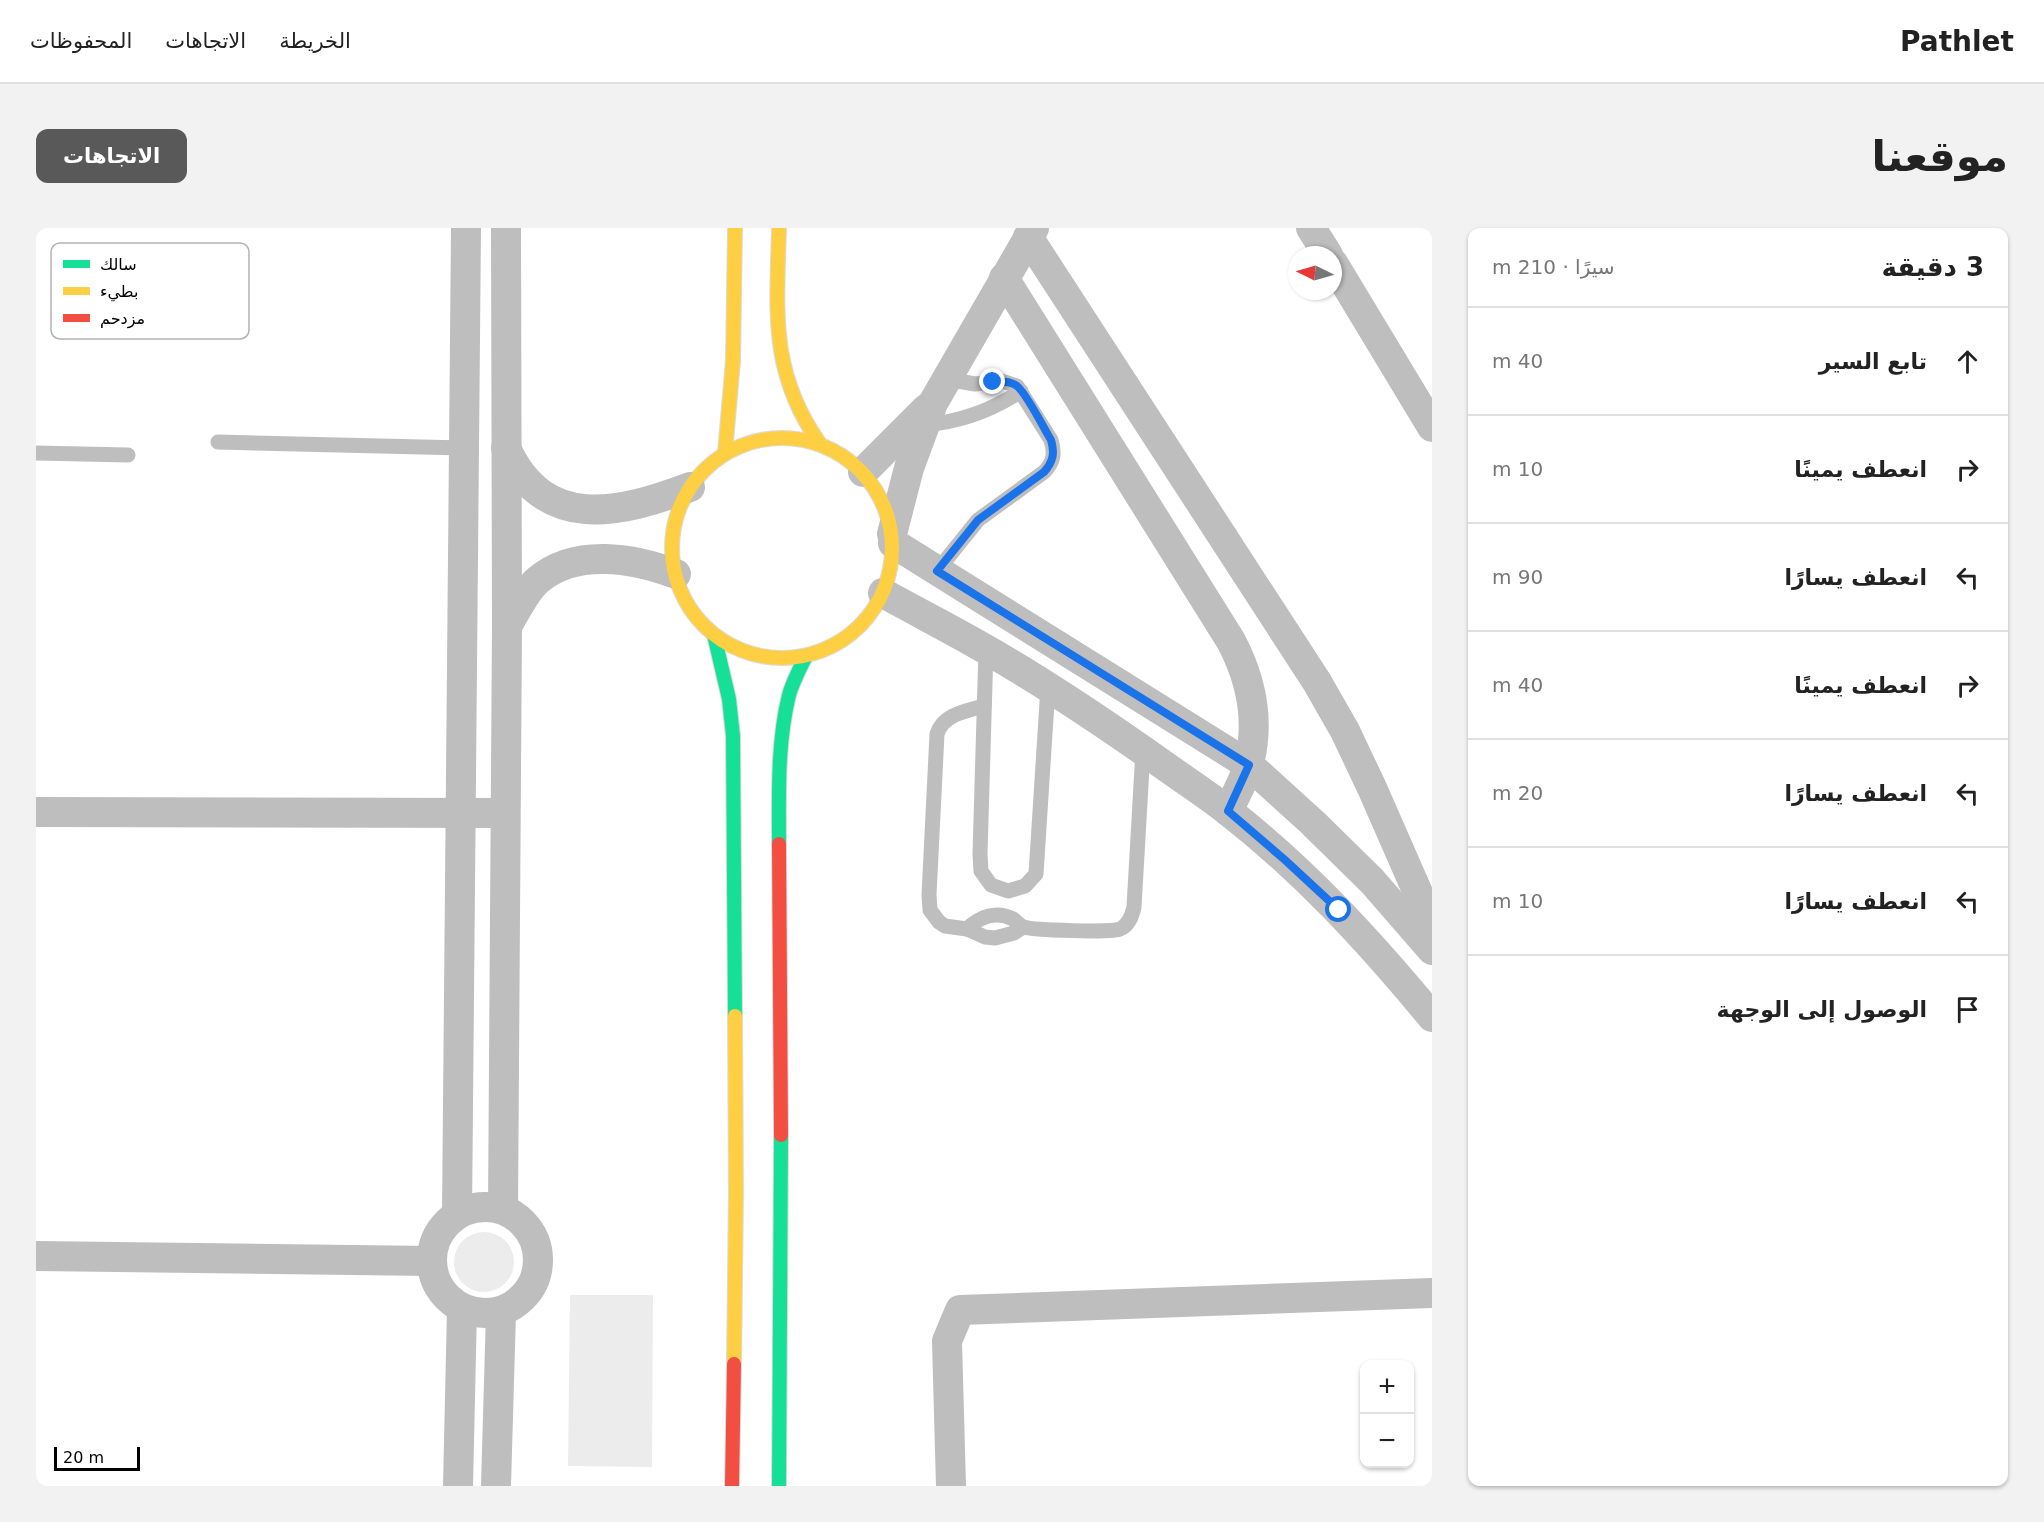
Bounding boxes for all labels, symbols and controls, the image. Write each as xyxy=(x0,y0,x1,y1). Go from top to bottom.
text: Pathlet xyxy=(1900,25,2014,58)
text: المحفوظات xyxy=(30,29,132,53)
text: الاتجاهات xyxy=(165,29,246,53)
text: الخريطة xyxy=(279,29,351,53)
button: الاتجاهات xyxy=(36,129,187,183)
text: موقعنا xyxy=(1872,132,2008,181)
legend xyxy=(51,243,249,339)
north arrow xyxy=(1288,246,1342,300)
text: 3 دقيقة xyxy=(1881,252,1984,282)
text: سالك xyxy=(100,255,137,274)
text: سيرًا · 210 m xyxy=(1492,255,1615,279)
text: بطيء xyxy=(100,282,138,302)
text: مزدحم xyxy=(100,309,145,329)
icon: ahead xyxy=(1951,345,1984,378)
text: 40 m xyxy=(1492,349,1543,373)
text: تابع السير xyxy=(1819,349,1927,374)
route end xyxy=(979,368,1005,394)
icon: right xyxy=(1951,453,1984,486)
text: 10 m xyxy=(1492,457,1543,481)
text: انعطف يمينًا xyxy=(1794,457,1927,482)
icon: left xyxy=(1951,561,1984,594)
text: 90 m xyxy=(1492,565,1543,589)
text: انعطف يسارًا xyxy=(1784,565,1927,590)
icon: right xyxy=(1951,669,1984,702)
text: 40 m xyxy=(1492,673,1543,697)
text: انعطف يمينًا xyxy=(1794,673,1927,698)
icon: left xyxy=(1951,777,1984,810)
text: 20 m xyxy=(1492,781,1543,805)
text: انعطف يسارًا xyxy=(1784,781,1927,806)
icon: left xyxy=(1951,885,1984,918)
text: 10 m xyxy=(1492,889,1543,913)
text: انعطف يسارًا xyxy=(1784,889,1927,914)
route start xyxy=(1325,896,1351,922)
icon: arrive xyxy=(1951,993,1984,1026)
text: الوصول إلى الوجهة xyxy=(1717,997,1927,1022)
map controls xyxy=(1360,1360,1414,1468)
button: + xyxy=(1360,1360,1414,1414)
button: − xyxy=(1360,1414,1414,1468)
scale bar xyxy=(54,1444,140,1472)
text: 20 m xyxy=(63,1448,104,1467)

